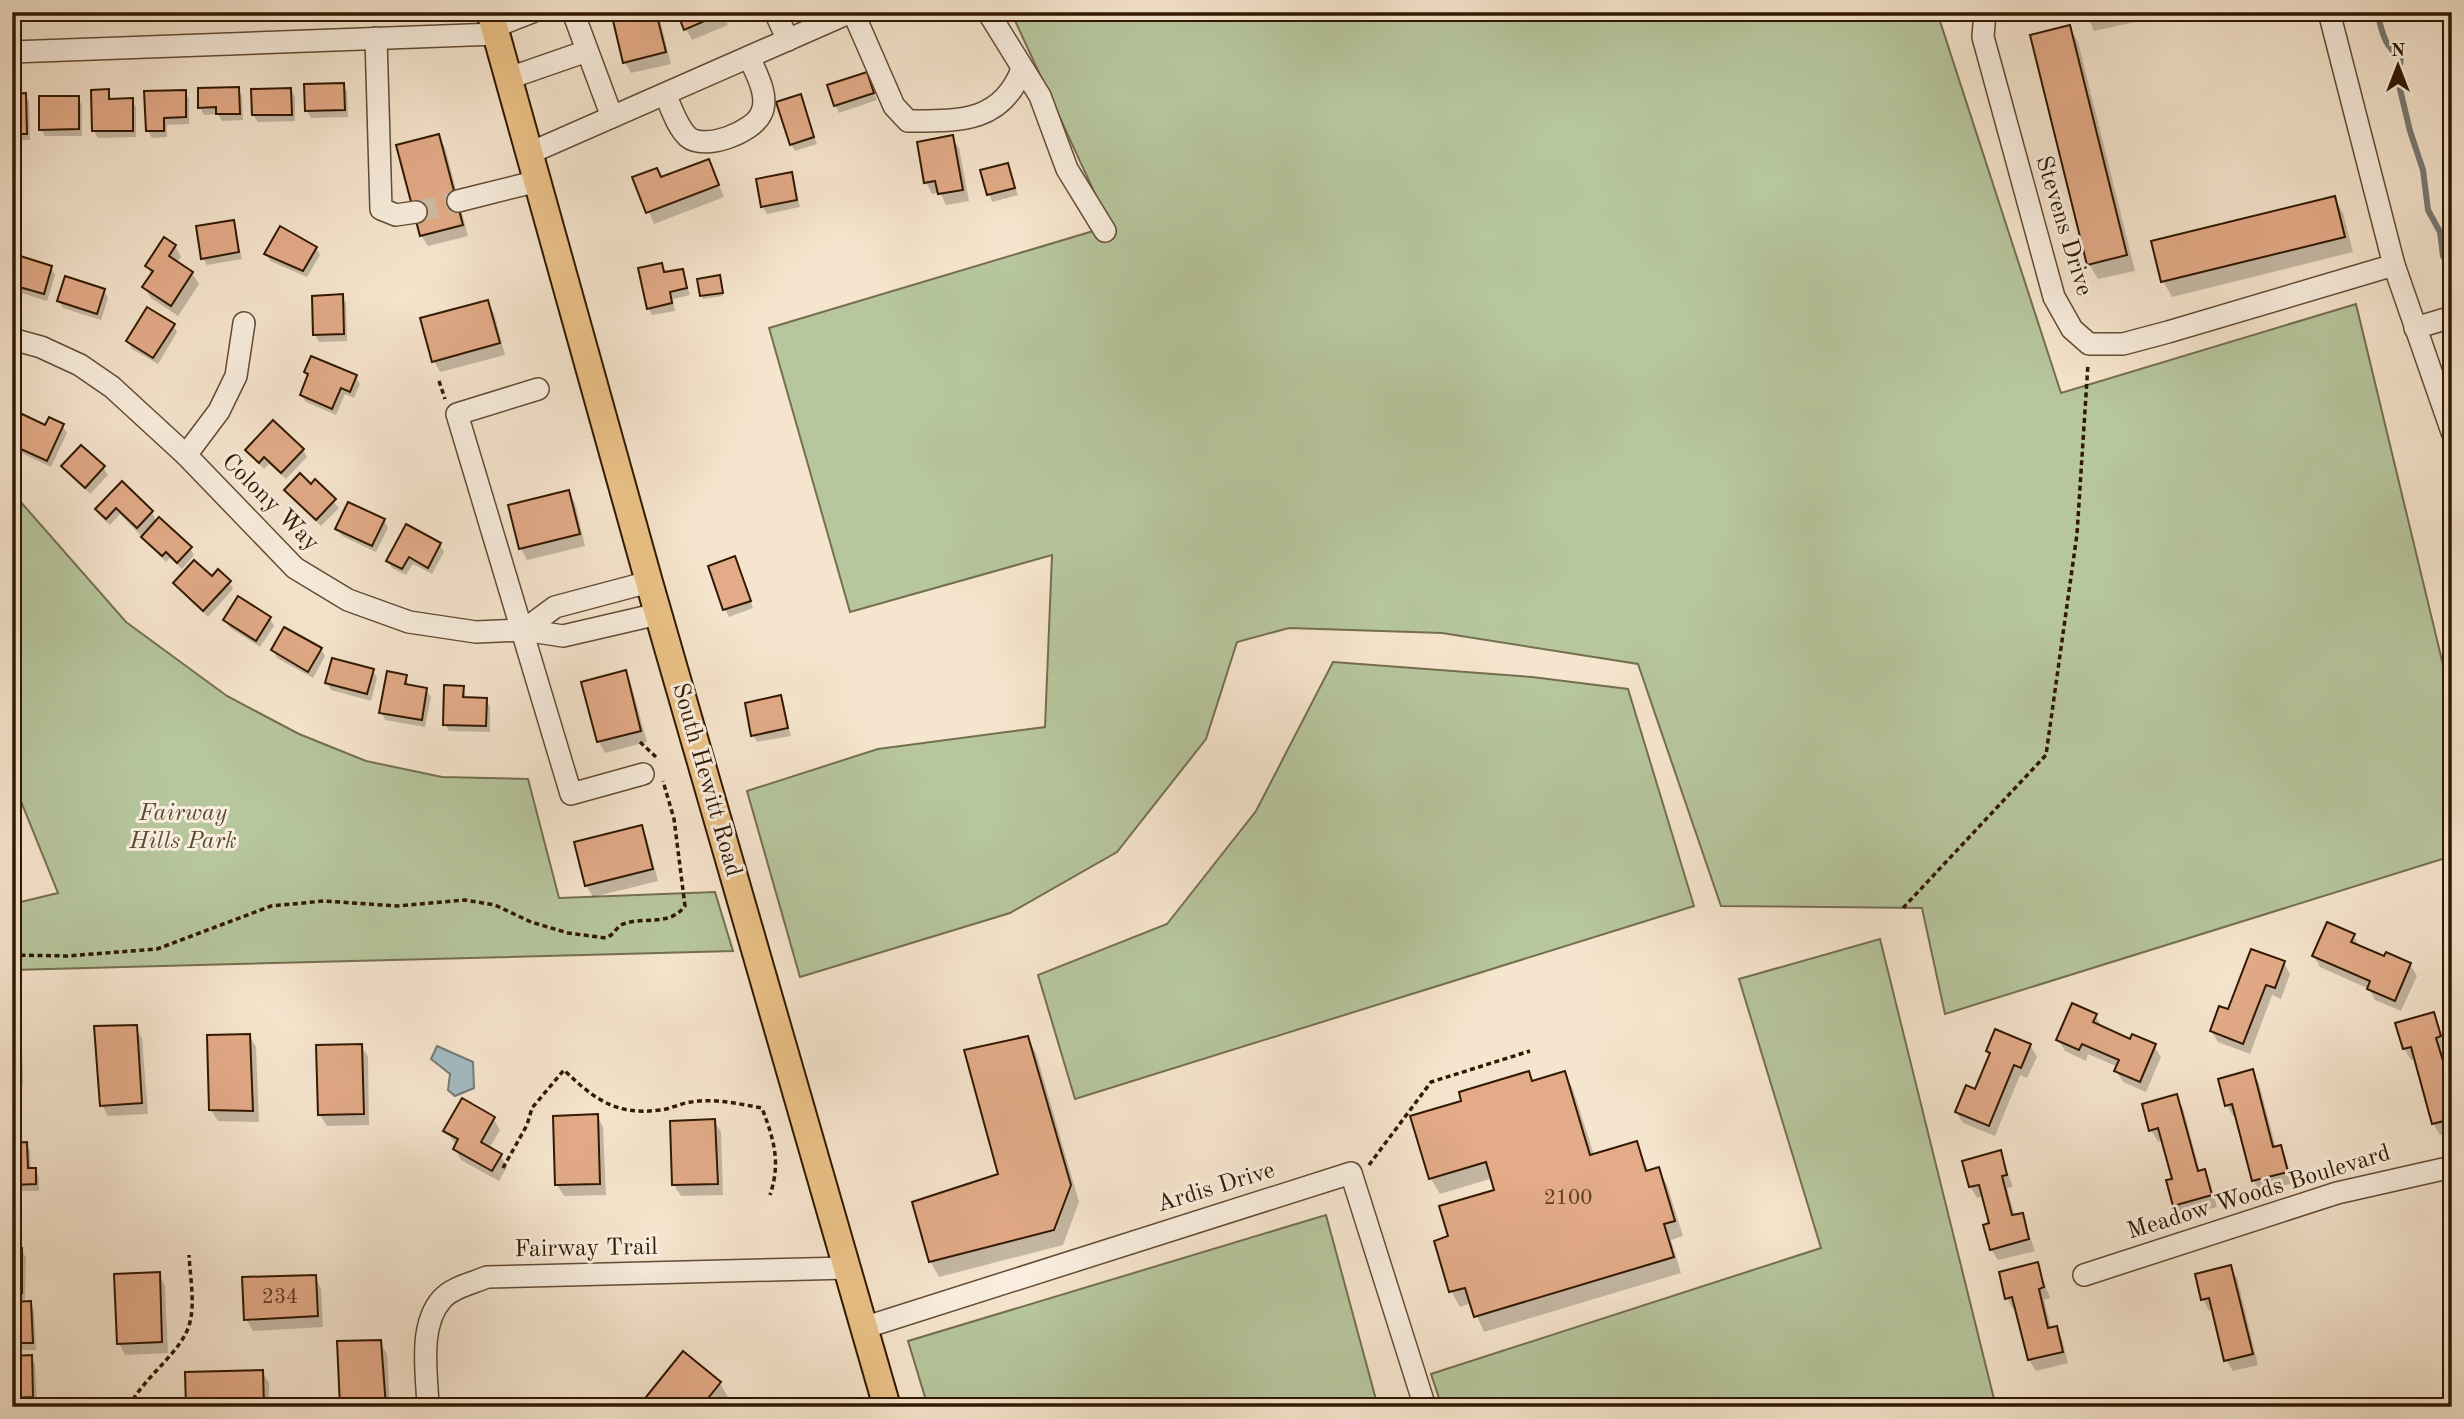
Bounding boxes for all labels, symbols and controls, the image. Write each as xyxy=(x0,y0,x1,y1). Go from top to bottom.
north arrow xyxy=(2362,32,2432,102)
text: N xyxy=(2391,42,2406,61)
street label: Stevens Drive xyxy=(2030,153,2096,299)
street label: Colony Way xyxy=(217,450,323,556)
street label: South Hewitt Road xyxy=(667,681,745,879)
park label: Fairway Hills Park xyxy=(128,802,237,854)
street label: Meadow Woods Boulevard xyxy=(2124,1141,2394,1245)
street label: Ardis Drive xyxy=(1154,1159,1278,1217)
house number: 2100 xyxy=(1544,1188,1592,1209)
street label: Fairway Trail xyxy=(514,1236,658,1262)
house number: 234 xyxy=(262,1287,298,1308)

